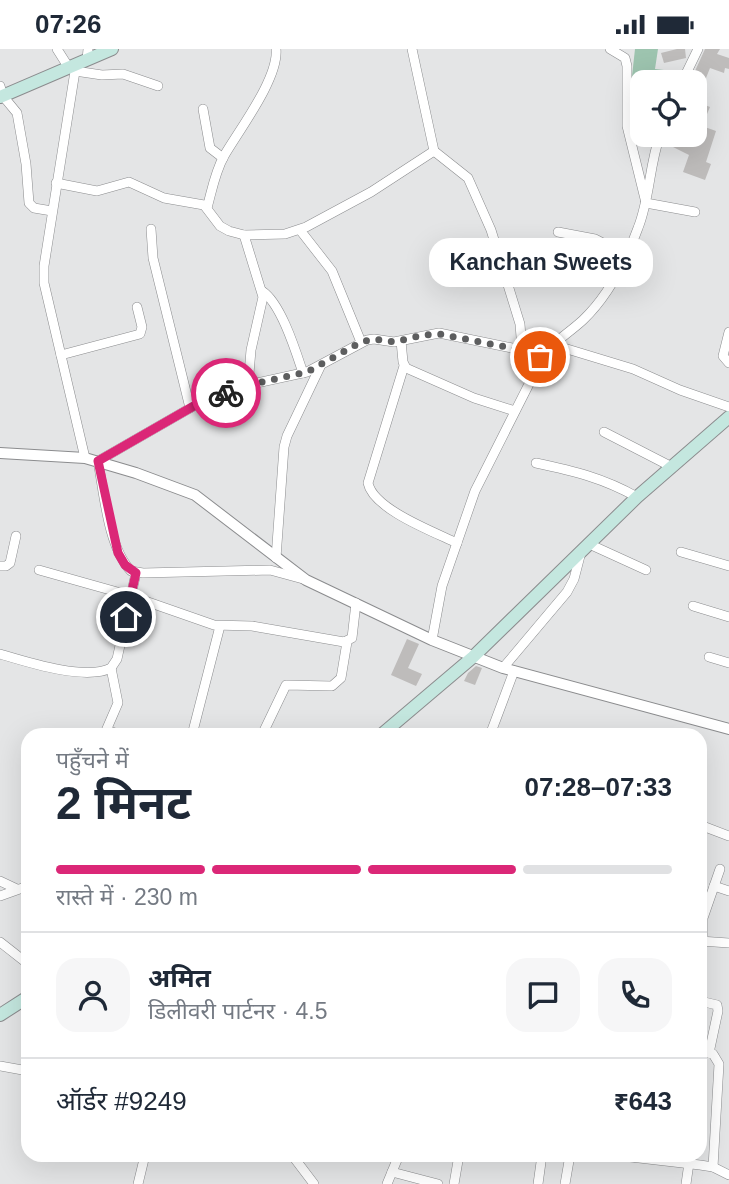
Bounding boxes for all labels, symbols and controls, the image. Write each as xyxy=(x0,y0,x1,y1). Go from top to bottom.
text: 07:26 xyxy=(35,9,102,39)
map controls xyxy=(630,70,707,147)
button: locate xyxy=(630,70,707,147)
callout: Kanchan Sweets xyxy=(428,238,652,287)
text: Kanchan Sweets xyxy=(450,249,632,275)
pin xyxy=(510,327,570,387)
icon: bag xyxy=(521,338,559,376)
courier xyxy=(191,358,261,428)
icon: bike xyxy=(207,374,245,412)
pin xyxy=(96,587,156,647)
icon: home xyxy=(107,598,145,636)
text: पहुँचने में xyxy=(56,747,129,773)
text: 07:28–07:33 xyxy=(525,772,672,802)
text: 2 मिनट xyxy=(56,777,191,829)
text: रास्ते में · 230 m xyxy=(56,884,198,910)
button: person xyxy=(56,958,130,1032)
button: chat xyxy=(506,958,580,1032)
button: phone xyxy=(598,958,672,1032)
text: अमित xyxy=(148,963,211,993)
text: डिलीवरी पार्टनर · 4.5 xyxy=(148,998,328,1024)
text: ऑर्डर #9249 xyxy=(56,1086,187,1116)
text: ₹643 xyxy=(614,1086,672,1116)

